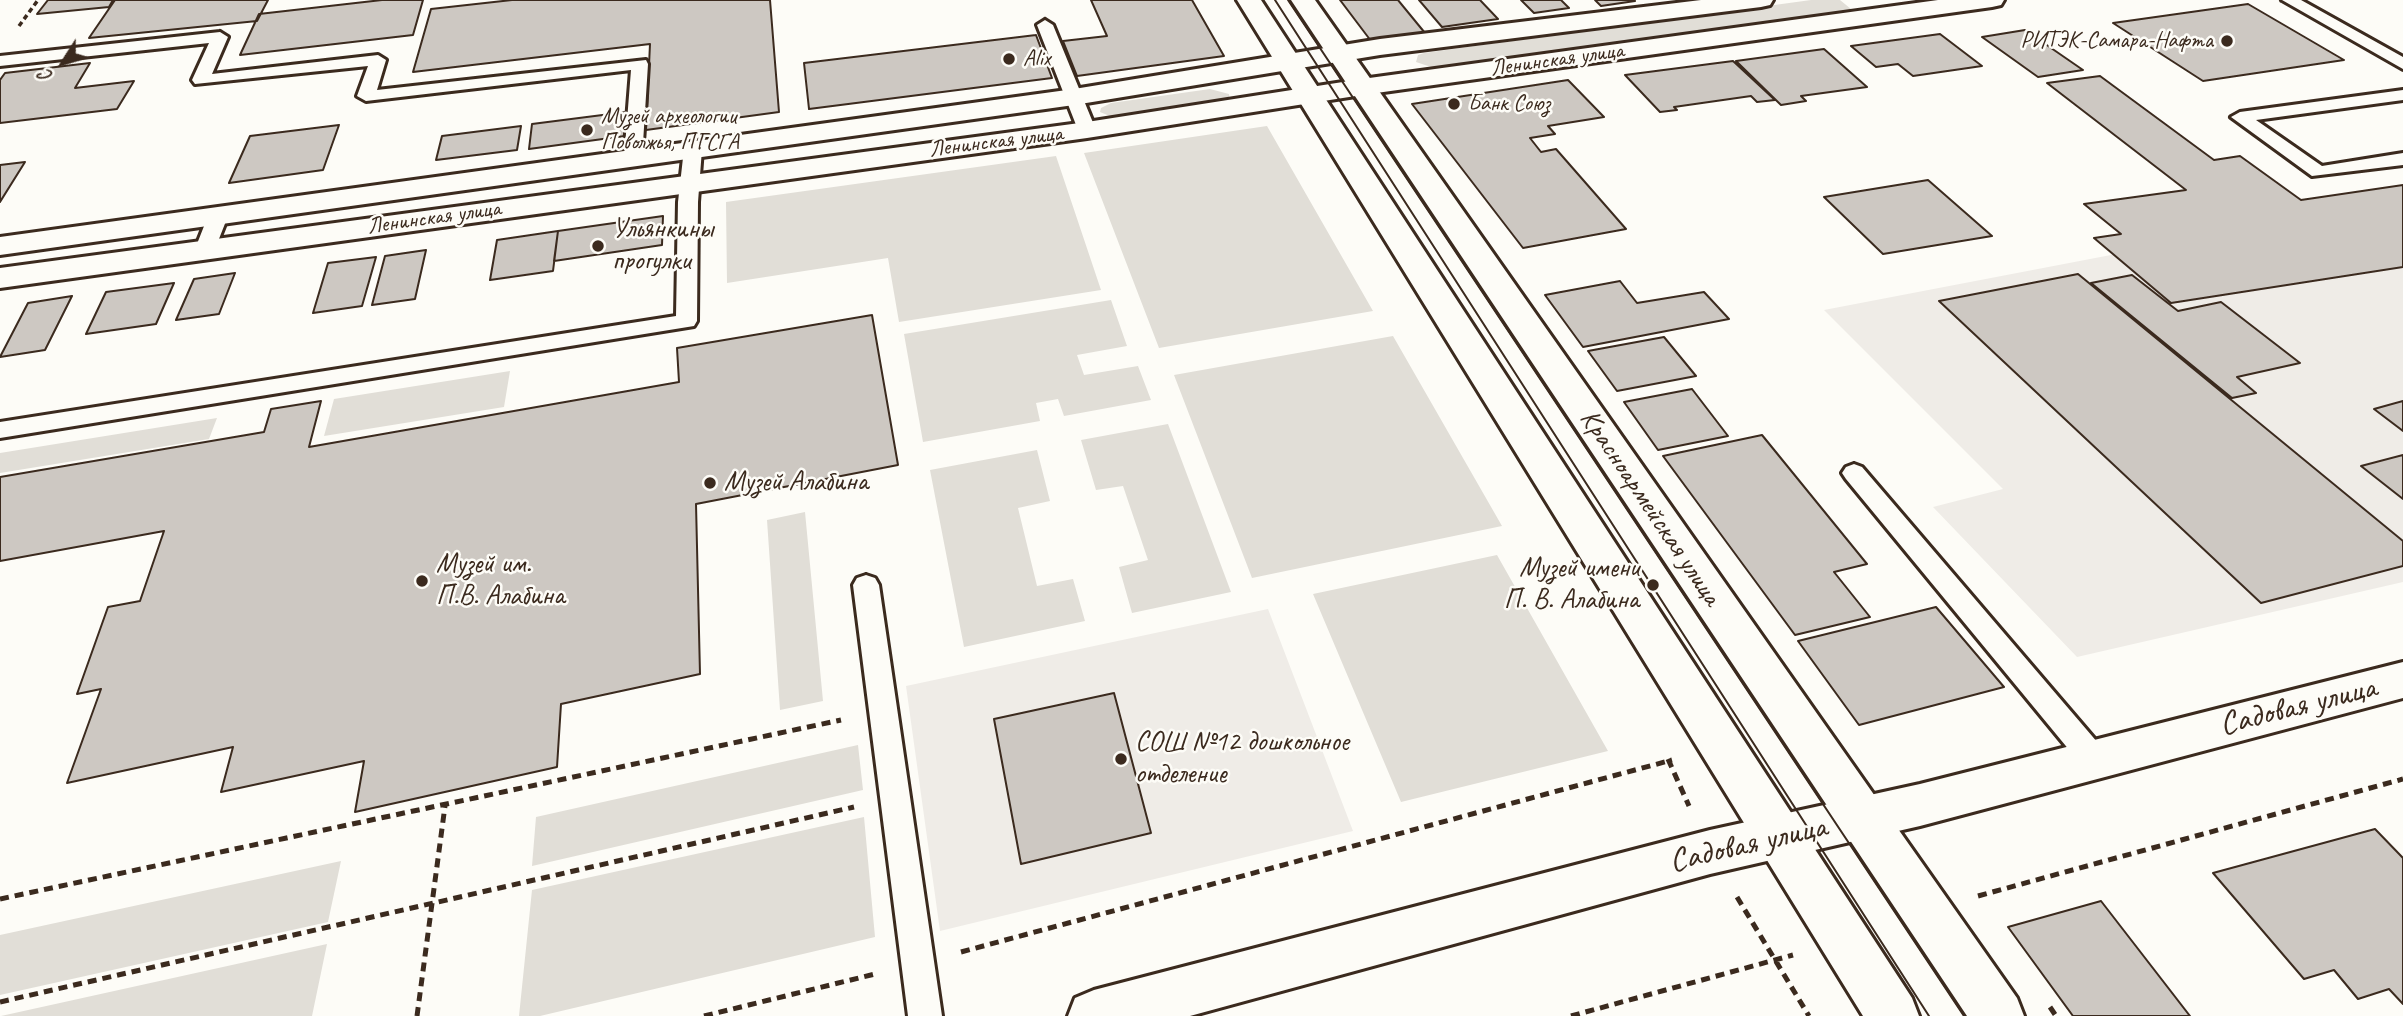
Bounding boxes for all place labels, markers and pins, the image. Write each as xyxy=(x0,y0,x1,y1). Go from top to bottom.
place label: РИТЭК-Самара-Нафта xyxy=(2020,27,2213,55)
marker: РИТЭК-Самара-Нафта xyxy=(2219,33,2235,49)
place label: Alix xyxy=(1023,45,1051,73)
marker: Alix xyxy=(1001,51,1017,67)
place label: Банк Союз xyxy=(1468,90,1550,118)
marker: Банк Союз xyxy=(1446,96,1462,112)
place label: Музей археологии Поволжья, ПГСГА xyxy=(601,103,739,157)
marker: Музей археологии Поволжья, ПГСГА xyxy=(579,122,595,138)
place label: Ульянкины прогулки xyxy=(612,213,713,279)
marker: Ульянкины прогулки xyxy=(590,238,606,254)
place label: Музей Алабина xyxy=(724,466,868,500)
marker: Музей Алабина xyxy=(702,475,718,491)
place label: Музей им. П.В. Алабина xyxy=(436,548,564,614)
place label: Музей имени П. В. Алабина xyxy=(1504,552,1639,618)
marker: Музей им. П.В. Алабина xyxy=(414,573,430,589)
marker: Музей имени П. В. Алабина xyxy=(1645,577,1661,593)
place label: СОШ №12 дошкольное отделение xyxy=(1135,726,1349,792)
marker: СОШ №12 дошкольное отделение xyxy=(1113,751,1129,767)

